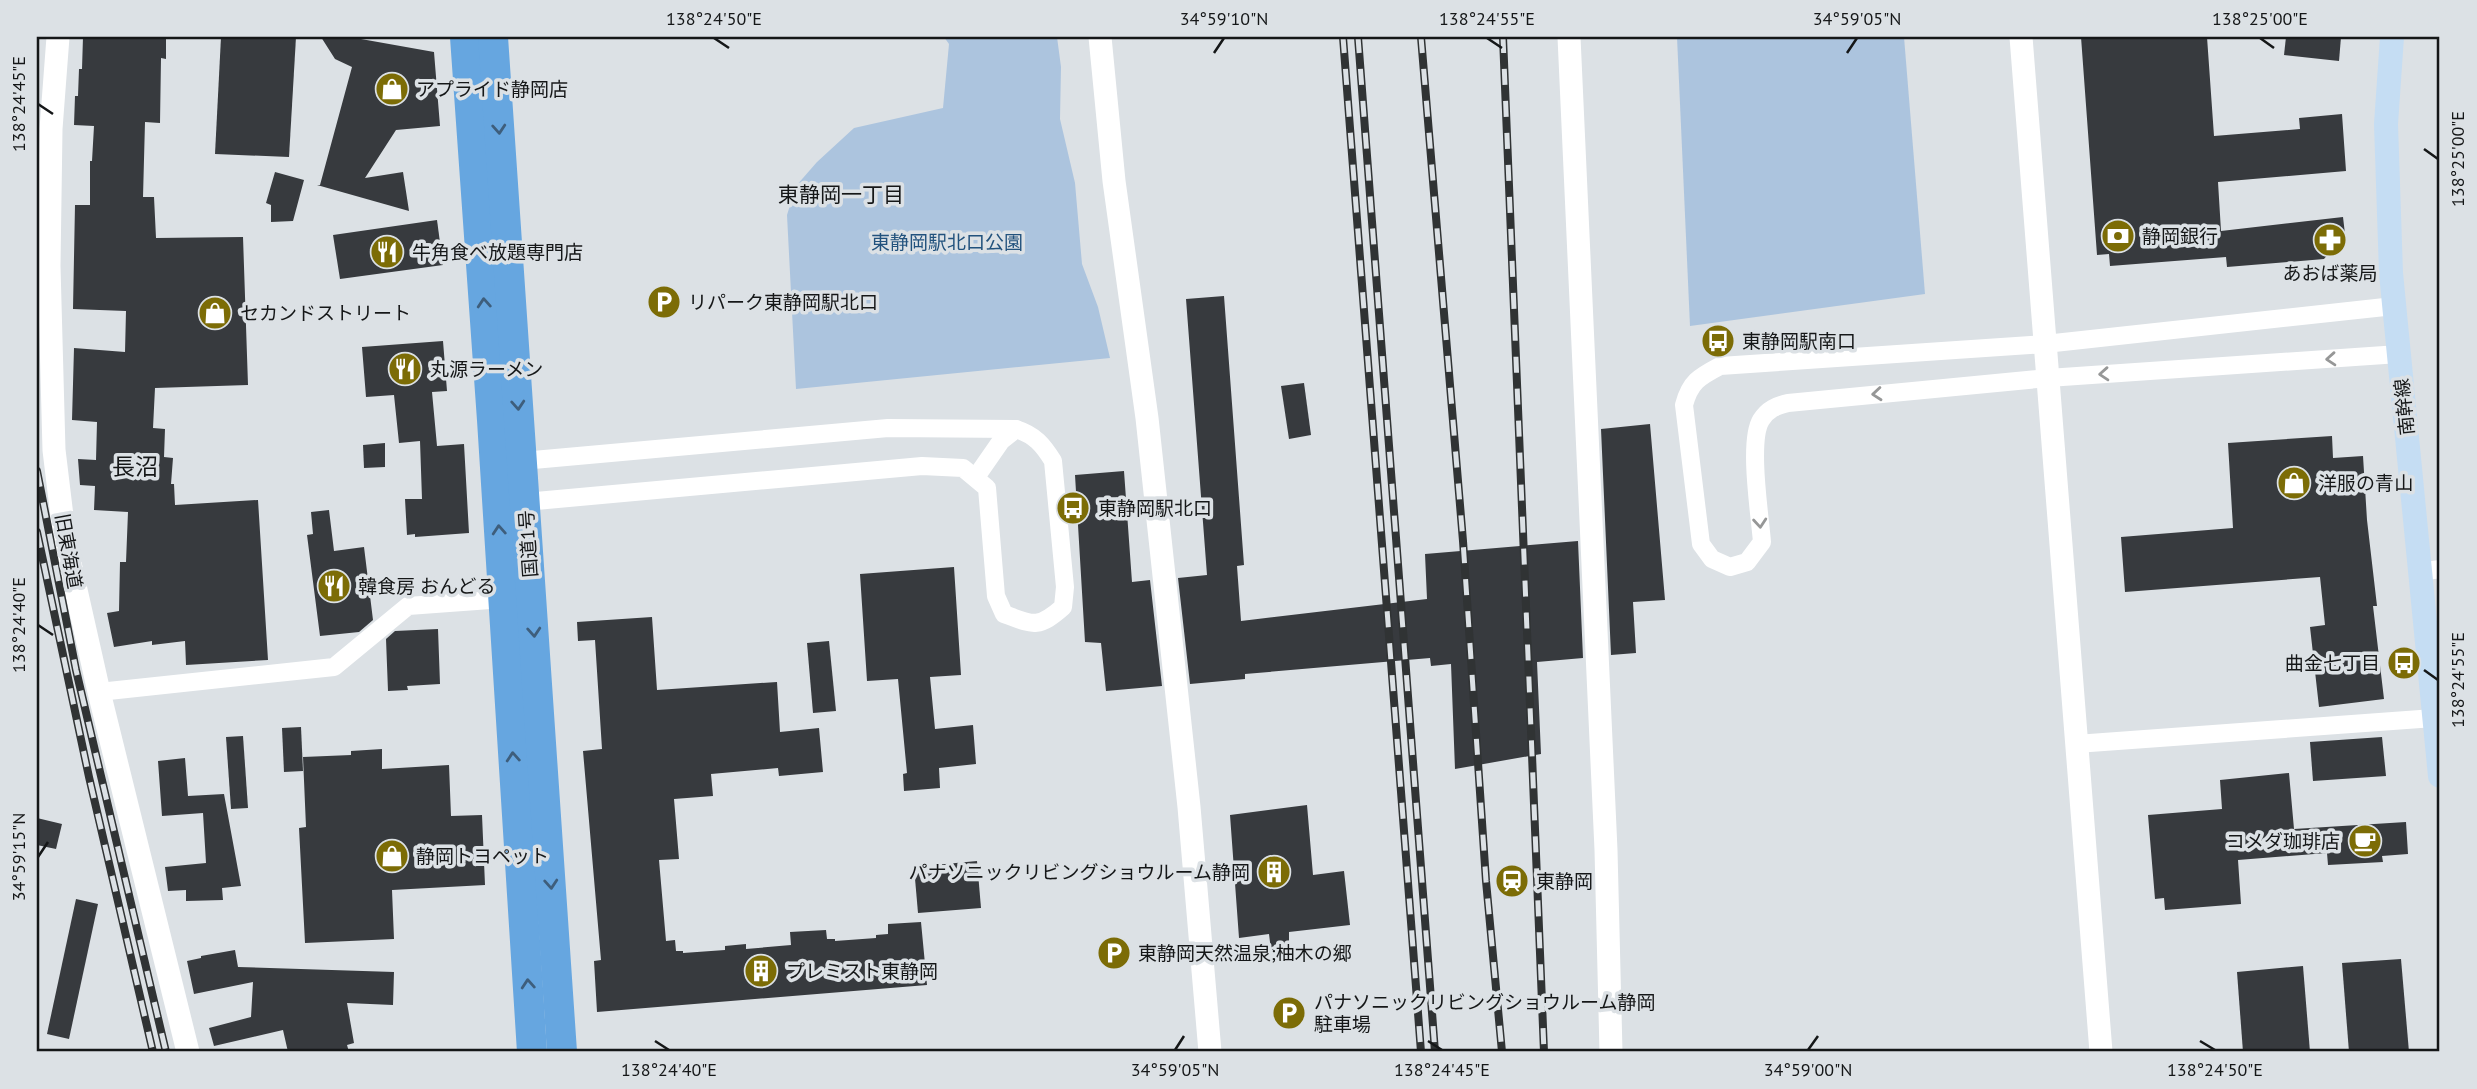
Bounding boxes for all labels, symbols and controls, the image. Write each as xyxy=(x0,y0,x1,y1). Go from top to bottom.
text: 138°24'50"E xyxy=(666,7,762,30)
text: 34°59'10"N xyxy=(1180,7,1268,30)
text: 138°24'55"E xyxy=(1439,7,1535,30)
text: 34°59'05"N xyxy=(1813,7,1901,30)
text: 138°25'00"E xyxy=(2212,7,2308,30)
text: 138°24'45"E xyxy=(7,56,30,152)
shop icon: アプライド静岡店 xyxy=(373,70,411,108)
place label: アプライド静岡店 xyxy=(416,77,568,101)
text: 138°25'00"E xyxy=(2446,111,2469,207)
one-way arrow xyxy=(491,124,506,135)
district label: 東静岡一丁目 xyxy=(778,181,904,208)
bank icon: 静岡銀行 xyxy=(2099,217,2137,255)
pharmacy icon: あおば薬局 xyxy=(2311,221,2349,259)
place label: 静岡銀行 xyxy=(2142,224,2218,248)
park label: 東静岡駅北口公園 xyxy=(871,230,1023,254)
restaurant icon: 牛角食べ放題専門店 xyxy=(368,233,406,271)
place label: 牛角食べ放題専門店 xyxy=(412,240,583,264)
place label: あおば薬局 xyxy=(2282,261,2378,285)
parking icon: リパーク東静岡駅北口 xyxy=(645,283,683,321)
place label: リパーク東静岡駅北口 xyxy=(688,290,878,314)
shop icon: セカンドストリート xyxy=(196,294,234,332)
one-way arrow xyxy=(476,297,491,308)
place label: セカンドストリート xyxy=(240,301,411,325)
bus stop icon: 東静岡駅南口 xyxy=(1699,322,1737,360)
place label: 東静岡駅南口 xyxy=(1742,329,1856,353)
restaurant icon: 丸源ラーメン xyxy=(386,350,424,388)
one-way arrow xyxy=(2325,351,2336,366)
place label: 丸源ラーメン xyxy=(430,357,543,381)
one-way arrow xyxy=(2098,367,2109,382)
street label: 南幹線 xyxy=(2389,377,2419,437)
one-way arrow xyxy=(1871,386,1882,401)
one-way arrow xyxy=(510,400,525,411)
district label: 長沼 xyxy=(112,452,158,481)
shop icon: 洋服の青山 xyxy=(2275,464,2313,502)
place label: 洋服の青山 xyxy=(2318,471,2413,495)
bus stop icon: 東静岡駅北口 xyxy=(1054,489,1092,527)
place label: 東静岡駅北口 xyxy=(1098,496,1212,520)
street label: 国道1号 xyxy=(514,510,542,578)
street label: 旧東海道 xyxy=(51,511,87,591)
one-way arrow xyxy=(1752,518,1767,529)
one-way arrow xyxy=(492,524,507,535)
restaurant icon: 韓食房 おんどる xyxy=(315,567,353,605)
place label: 韓食房 おんどる xyxy=(358,574,496,598)
text: 138°24'40"E xyxy=(7,577,30,673)
one-way arrow xyxy=(526,627,541,638)
text: 138°24'55"E xyxy=(2446,632,2469,728)
bus stop icon: 曲金七丁目 xyxy=(2385,644,2423,682)
place label: 曲金七丁目 xyxy=(2285,651,2380,675)
one-way arrow xyxy=(506,751,521,762)
text: 34°59'15"N xyxy=(7,813,30,901)
cafe icon: コメダ珈琲店 xyxy=(2346,822,2384,860)
place label: コメダ珈琲店 xyxy=(2226,829,2340,853)
shop icon: 静岡トヨペット xyxy=(373,837,411,875)
place label: 静岡トヨペット xyxy=(416,844,549,868)
building icon: パナソニックリビングショウルーム静岡 xyxy=(1255,853,1293,891)
place label: パナソニックリビングショウルーム静岡 xyxy=(909,860,1250,884)
station icon: 東静岡 xyxy=(1493,862,1531,900)
place label: 東静岡 xyxy=(1536,869,1593,893)
one-way arrow xyxy=(543,878,558,889)
parking icon: 東静岡天然温泉;柚木の郷 xyxy=(1095,934,1133,972)
place label: 東静岡天然温泉;柚木の郷 xyxy=(1138,941,1352,965)
building icon: プレミスト東静岡 xyxy=(742,952,780,990)
place label: プレミスト東静岡 xyxy=(786,959,938,983)
one-way arrow xyxy=(520,978,535,989)
place label: パナソニックリビングショウルーム静岡 駐車場 xyxy=(1314,990,1655,1036)
parking icon: パナソニックリビングショウルーム静岡 駐車場 xyxy=(1270,994,1308,1032)
text: 138°24'40"E xyxy=(621,1058,717,1081)
text: 34°59'05"N xyxy=(1131,1058,1219,1081)
text: 138°24'45"E xyxy=(1394,1058,1490,1081)
text: 34°59'00"N xyxy=(1764,1058,1852,1081)
text: 138°24'50"E xyxy=(2167,1058,2263,1081)

